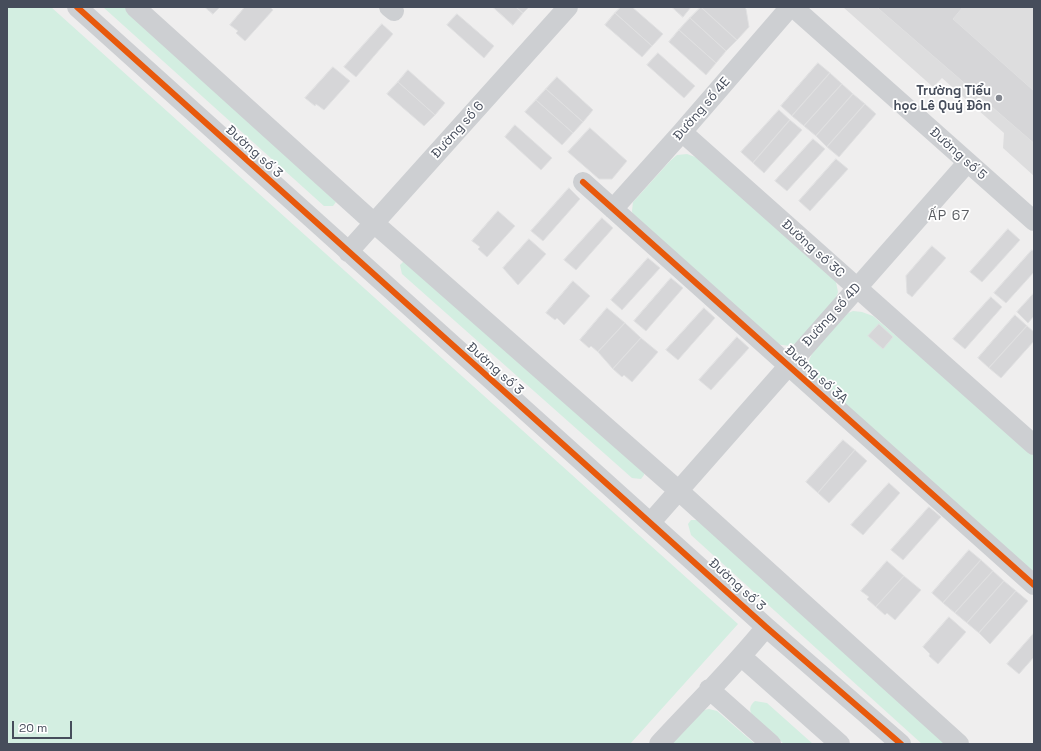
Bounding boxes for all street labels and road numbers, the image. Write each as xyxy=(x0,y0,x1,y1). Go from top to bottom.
street label: Đường số 4E xyxy=(670,74,734,144)
street label: Đường số 6 xyxy=(428,98,488,162)
street label: Đường số 3 xyxy=(222,123,286,181)
street label: Đường số 5 xyxy=(926,125,990,183)
street label: Đường số 3C xyxy=(778,217,848,281)
street label: Đường số 4D xyxy=(800,280,864,350)
street label: Đường số 3 xyxy=(463,340,527,398)
street label: Đường số 3A xyxy=(781,343,851,407)
street label: Đường số 3 xyxy=(705,556,769,614)

